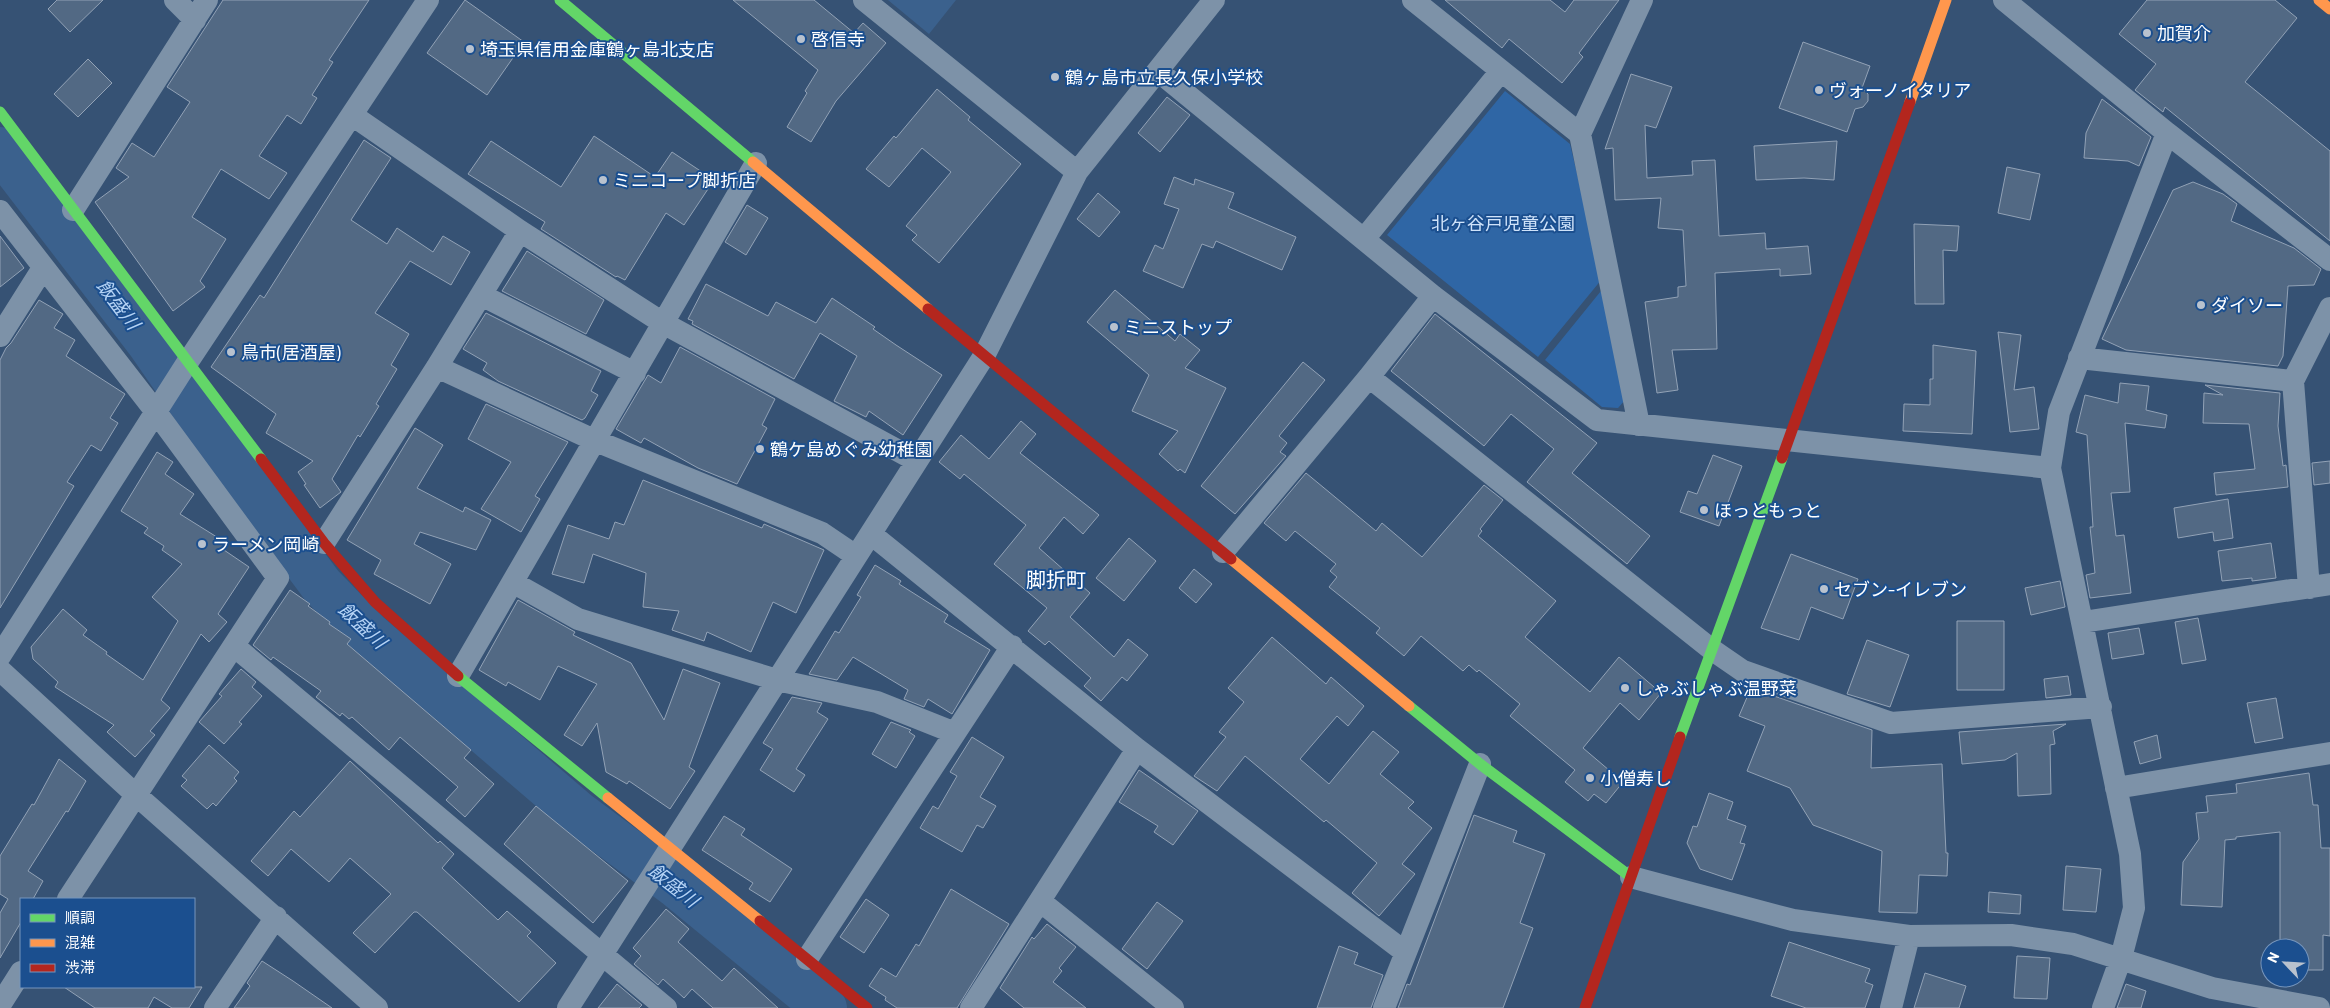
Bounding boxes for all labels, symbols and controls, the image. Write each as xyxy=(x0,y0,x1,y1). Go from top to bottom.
place label: 加賀介 xyxy=(2157,22,2211,44)
marker: 加賀介 xyxy=(2141,27,2153,39)
place label: 啓信寺 xyxy=(811,28,865,50)
marker: 啓信寺 xyxy=(795,33,807,45)
place label: 埼玉県信用金庫鶴ヶ島北支店 xyxy=(480,38,714,60)
marker: 埼玉県信用金庫鶴ヶ島北支店 xyxy=(464,43,476,55)
place label: 鶴ヶ島市立長久保小学校 xyxy=(1065,66,1263,88)
marker: 鶴ヶ島市立長久保小学校 xyxy=(1049,71,1061,83)
place label: ヴォーノイタリア xyxy=(1829,79,1971,101)
marker: ヴォーノイタリア xyxy=(1813,84,1825,96)
place label: ミニコープ脚折店 xyxy=(613,169,756,191)
marker: ミニコープ脚折店 xyxy=(597,174,609,186)
park label: 北ヶ谷戸児童公園 xyxy=(1431,212,1575,234)
water label: 飯盛川 xyxy=(93,274,147,335)
place label: ダイソー xyxy=(2211,294,2283,316)
marker: ダイソー xyxy=(2195,299,2207,311)
place label: ミニストップ xyxy=(1124,316,1232,338)
marker: ミニストップ xyxy=(1108,321,1120,333)
place label: 鳥市(居酒屋) xyxy=(241,341,341,363)
marker: 鳥市(居酒屋) xyxy=(225,346,237,358)
place label: 鶴ケ島めぐみ幼稚園 xyxy=(770,438,933,460)
marker: 鶴ケ島めぐみ幼稚園 xyxy=(754,443,766,455)
place label: ほっともっと xyxy=(1714,499,1822,521)
marker: ほっともっと xyxy=(1698,504,1710,516)
place label: ラーメン岡崎 xyxy=(212,533,319,555)
marker: ラーメン岡崎 xyxy=(196,538,208,550)
district label: 脚折町 xyxy=(1026,567,1086,591)
place label: セブン-イレブン xyxy=(1834,578,1967,600)
marker: セブン-イレブン xyxy=(1818,583,1830,595)
water label: 飯盛川 xyxy=(334,597,393,654)
place label: しゃぶしゃぶ温野菜 xyxy=(1635,677,1797,699)
marker: しゃぶしゃぶ温野菜 xyxy=(1619,682,1631,694)
place label: 小僧寿し xyxy=(1600,767,1672,789)
marker: 小僧寿し xyxy=(1584,772,1596,784)
water label: 飯盛川 xyxy=(644,858,705,913)
legend xyxy=(20,898,195,988)
text: 順調 xyxy=(65,908,95,926)
text: 混雑 xyxy=(65,933,95,951)
north arrow xyxy=(2260,938,2310,988)
text: N xyxy=(2263,949,2282,965)
text: 渋滞 xyxy=(65,958,95,976)

